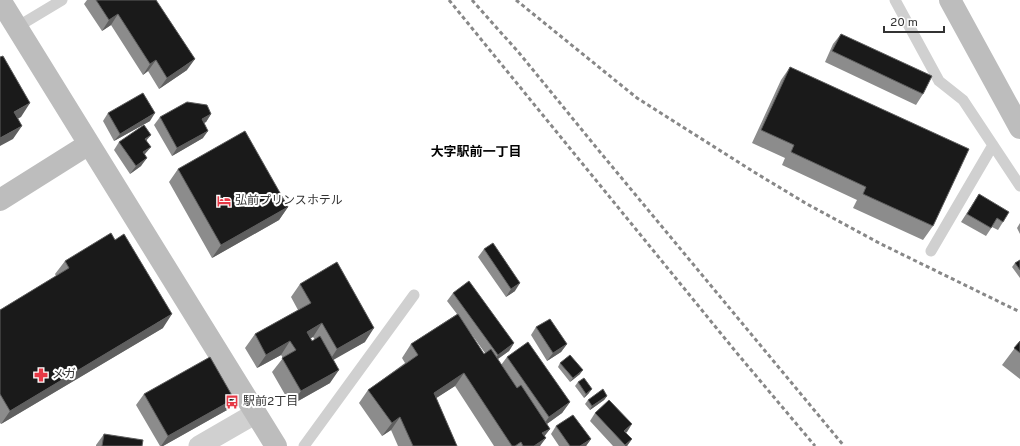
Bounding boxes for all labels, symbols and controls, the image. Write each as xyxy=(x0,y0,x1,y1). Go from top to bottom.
scale bar xyxy=(884,8,944,34)
text: 20 m xyxy=(890,15,918,31)
district label: 大字駅前一丁目 xyxy=(430,144,522,161)
hotel icon: 弘前プリンスホテル xyxy=(216,193,232,209)
place label: 弘前プリンスホテル xyxy=(235,193,343,209)
pharmacy icon: メガ xyxy=(33,367,49,383)
place label: メガ xyxy=(52,367,76,383)
bus stop icon: 駅前2丁目 xyxy=(224,394,240,410)
place label: 駅前2丁目 xyxy=(243,394,298,410)

